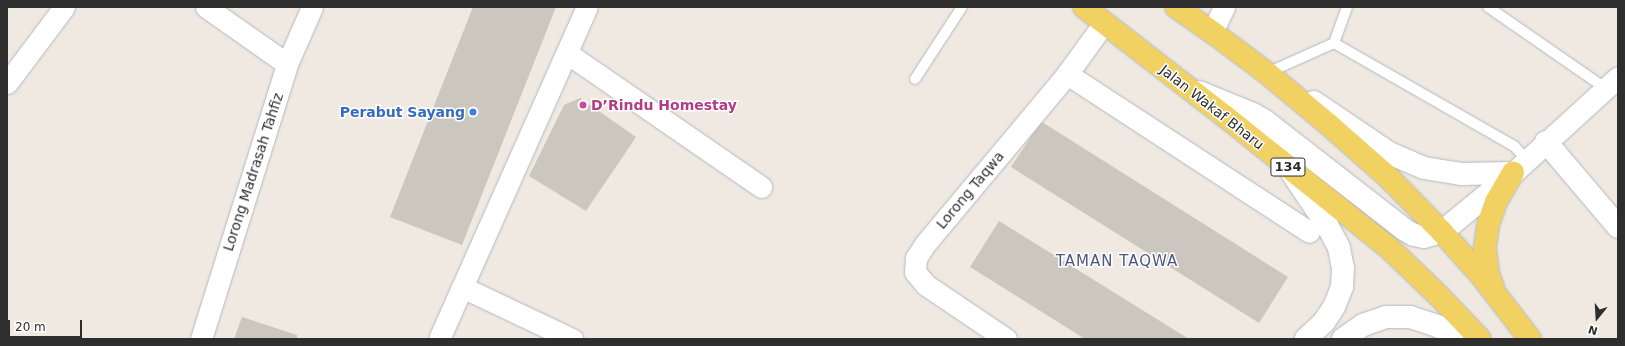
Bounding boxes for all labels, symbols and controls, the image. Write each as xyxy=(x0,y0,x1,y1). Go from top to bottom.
street label: Jalan Wakaf Bharu xyxy=(1157,61,1267,153)
street label: Lorong Madrasah Tahfiz xyxy=(219,91,287,253)
place label: D’Rindu Homestay xyxy=(591,97,737,113)
marker: D’Rindu Homestay xyxy=(578,100,588,110)
place label: Perabut Sayang xyxy=(340,104,465,120)
marker: Perabut Sayang xyxy=(468,107,478,117)
street label: Lorong Taqwa xyxy=(933,148,1007,232)
road number: 134 xyxy=(1270,156,1306,178)
district label: TAMAN TAQWA xyxy=(1056,253,1178,271)
north arrow xyxy=(1577,298,1617,338)
scale bar xyxy=(10,312,84,338)
text: 20 m xyxy=(15,320,46,334)
text: N xyxy=(1587,322,1600,337)

